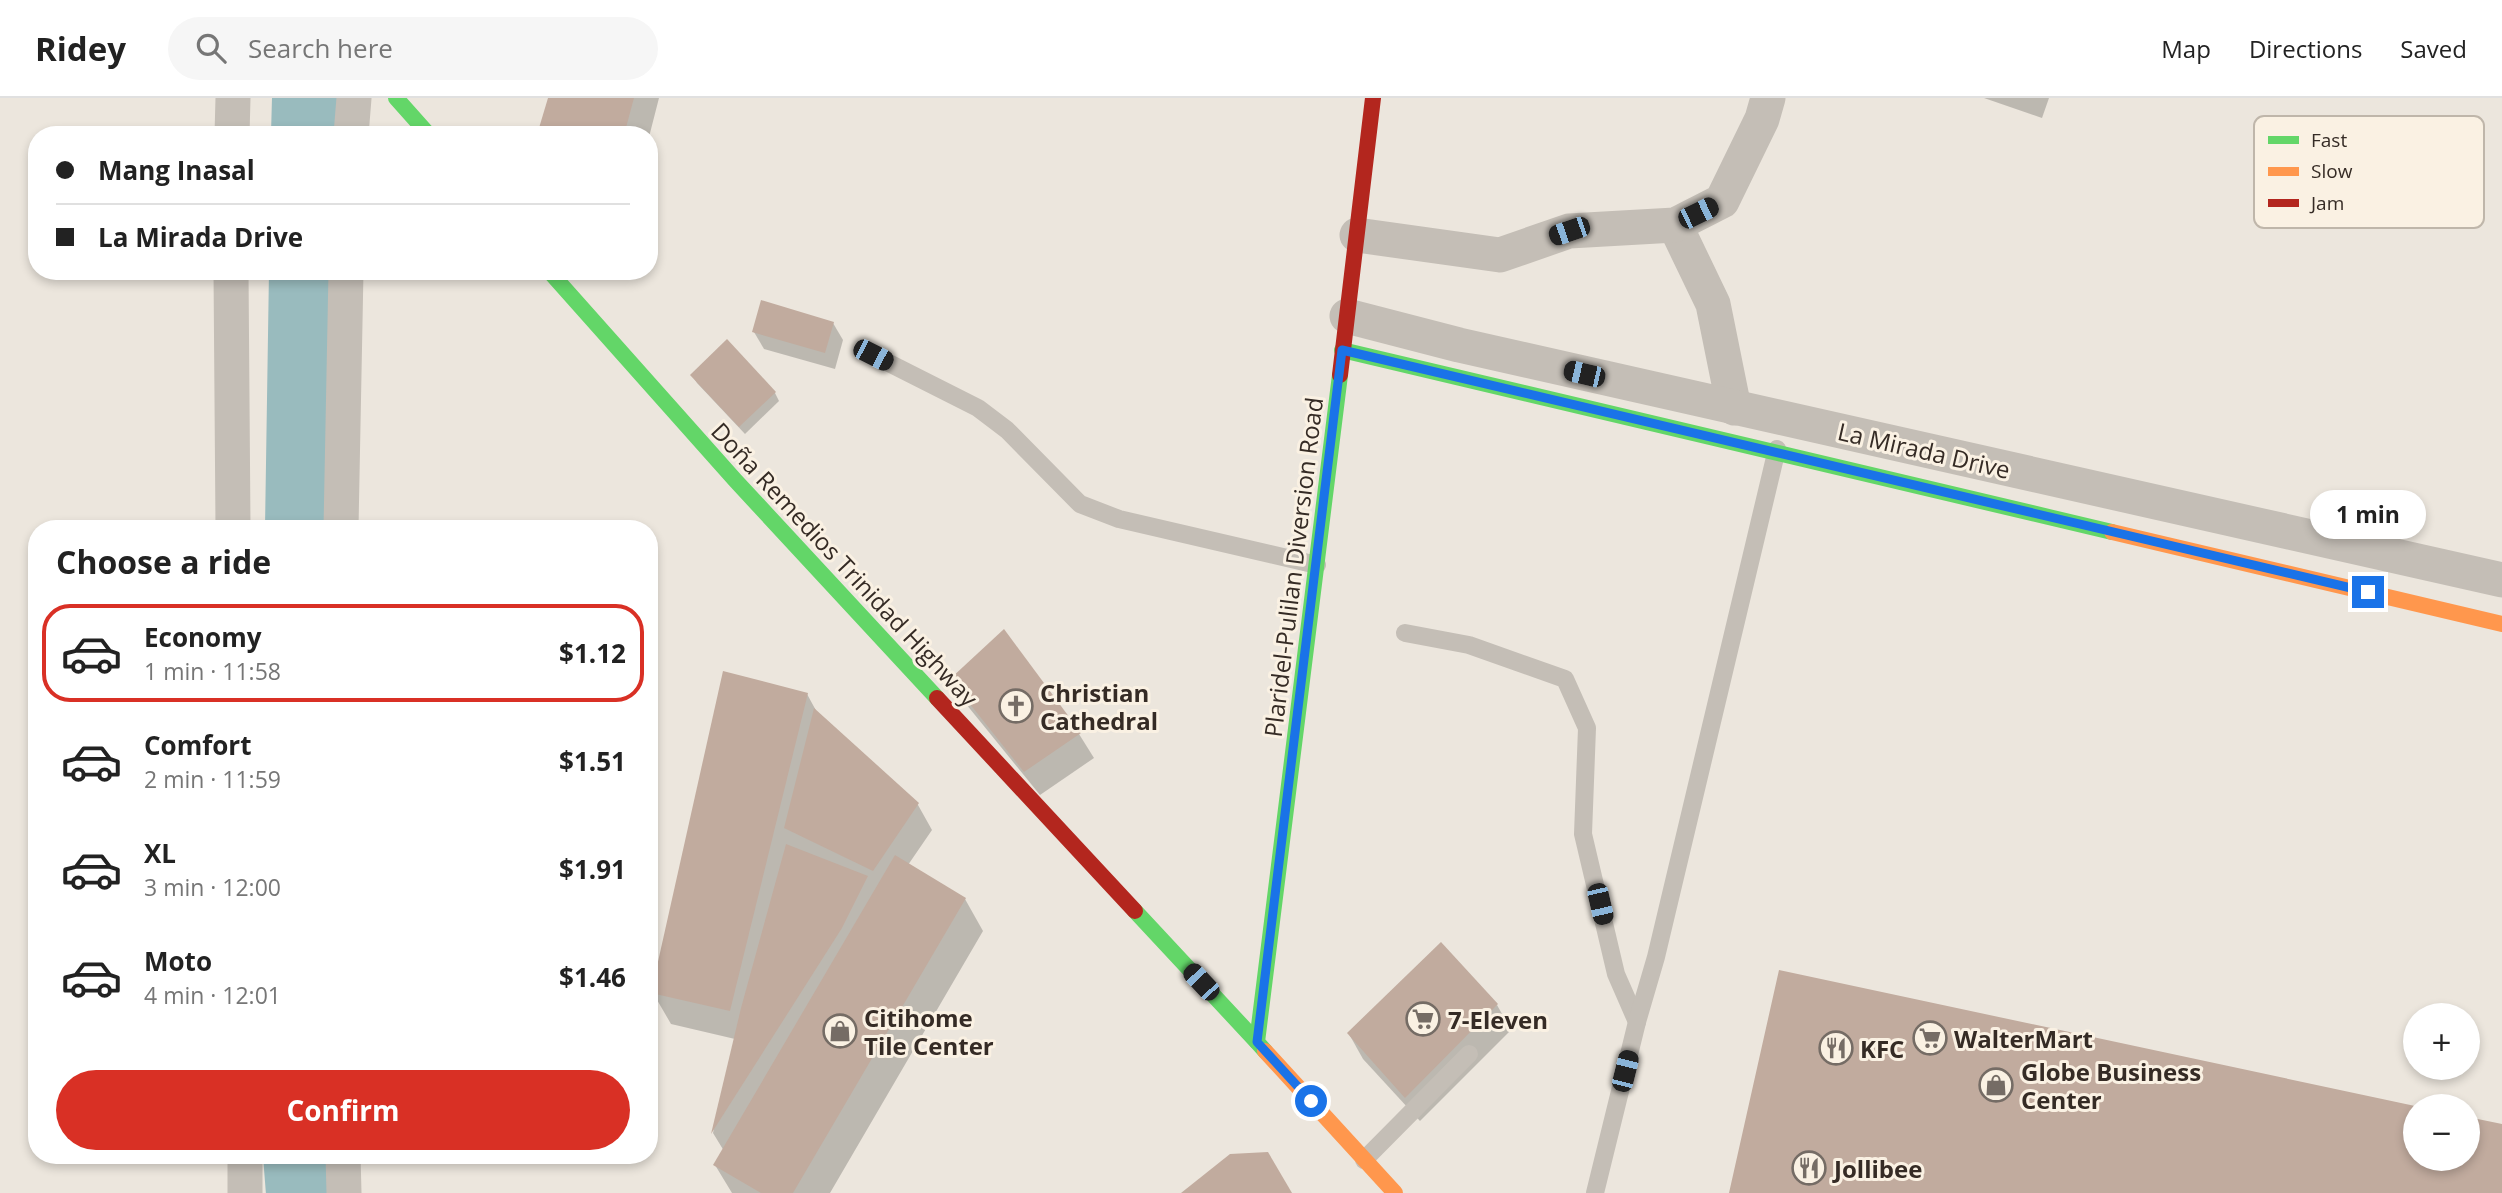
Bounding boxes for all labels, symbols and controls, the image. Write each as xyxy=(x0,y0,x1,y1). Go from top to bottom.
search box xyxy=(168,17,658,80)
text: Ridey xyxy=(35,26,126,71)
icon: search xyxy=(192,29,230,67)
text: Search here xyxy=(248,30,393,66)
text: Map xyxy=(2161,32,2211,65)
text: Directions xyxy=(2249,32,2362,65)
text: Saved xyxy=(2400,32,2467,65)
legend xyxy=(2254,116,2484,228)
text: Fast xyxy=(2311,127,2347,153)
text: Mang Inasal xyxy=(98,152,255,188)
text: Slow xyxy=(2311,158,2353,184)
text: Jam xyxy=(2309,190,2344,216)
car xyxy=(1675,194,1722,232)
car xyxy=(1546,214,1593,248)
text: La Mirada Drive xyxy=(98,219,303,255)
car xyxy=(850,336,897,374)
car xyxy=(1562,359,1607,389)
street label: Plaridel-Pulilan Diversion Road xyxy=(1256,395,1330,739)
street label: La Mirada Drive xyxy=(1835,414,2013,486)
street label: Doña Remedios Trinidad Highway xyxy=(704,415,986,714)
callout: 1 min xyxy=(2310,490,2426,540)
text: 1 min xyxy=(2336,498,2400,530)
text: Choose a ride xyxy=(56,540,271,583)
route end xyxy=(2352,576,2384,608)
text: Economy xyxy=(144,619,262,655)
icon: car xyxy=(60,622,123,685)
text: $1.12 xyxy=(559,635,626,671)
text: 1 min · 11:58 xyxy=(144,655,281,687)
place label: Christian Cathedral xyxy=(1040,676,1158,737)
church icon: Christian Cathedral xyxy=(997,687,1035,725)
text: Comfort xyxy=(144,727,251,763)
icon: car xyxy=(60,730,123,793)
text: $1.51 xyxy=(559,743,626,779)
text: 2 min · 11:59 xyxy=(144,763,281,795)
text: XL xyxy=(144,835,176,871)
icon: car xyxy=(60,838,123,901)
text: $1.91 xyxy=(559,851,626,887)
text: 3 min · 12:00 xyxy=(144,871,281,903)
car xyxy=(1586,881,1615,927)
text: Moto xyxy=(144,943,212,979)
icon: car xyxy=(60,946,123,1009)
text: $1.46 xyxy=(559,959,626,995)
car xyxy=(1179,959,1224,1005)
text: 4 min · 12:01 xyxy=(144,979,281,1011)
supermarket icon: 7-Eleven xyxy=(1404,1000,1442,1038)
place label: Citihome Tile Center xyxy=(864,1001,994,1062)
place label: 7-Eleven xyxy=(1448,1003,1548,1036)
map controls xyxy=(2403,1003,2480,1171)
button: + xyxy=(2403,1003,2480,1080)
shop icon: Citihome Tile Center xyxy=(821,1012,859,1050)
supermarket icon: WalterMart xyxy=(1911,1019,1949,1057)
place label: WalterMart xyxy=(1954,1022,2093,1055)
restaurant icon: KFC xyxy=(1817,1029,1855,1067)
place label: KFC xyxy=(1860,1032,1904,1065)
car xyxy=(1610,1048,1641,1094)
place label: Globe Business Center xyxy=(2021,1055,2201,1116)
shop icon: Globe Business Center xyxy=(1977,1066,2015,1104)
button: Confirm xyxy=(56,1070,630,1150)
route start xyxy=(1295,1085,1327,1117)
button: − xyxy=(2403,1094,2480,1171)
restaurant icon: Jollibee xyxy=(1790,1149,1828,1187)
place label: Jollibee xyxy=(1832,1152,1922,1185)

